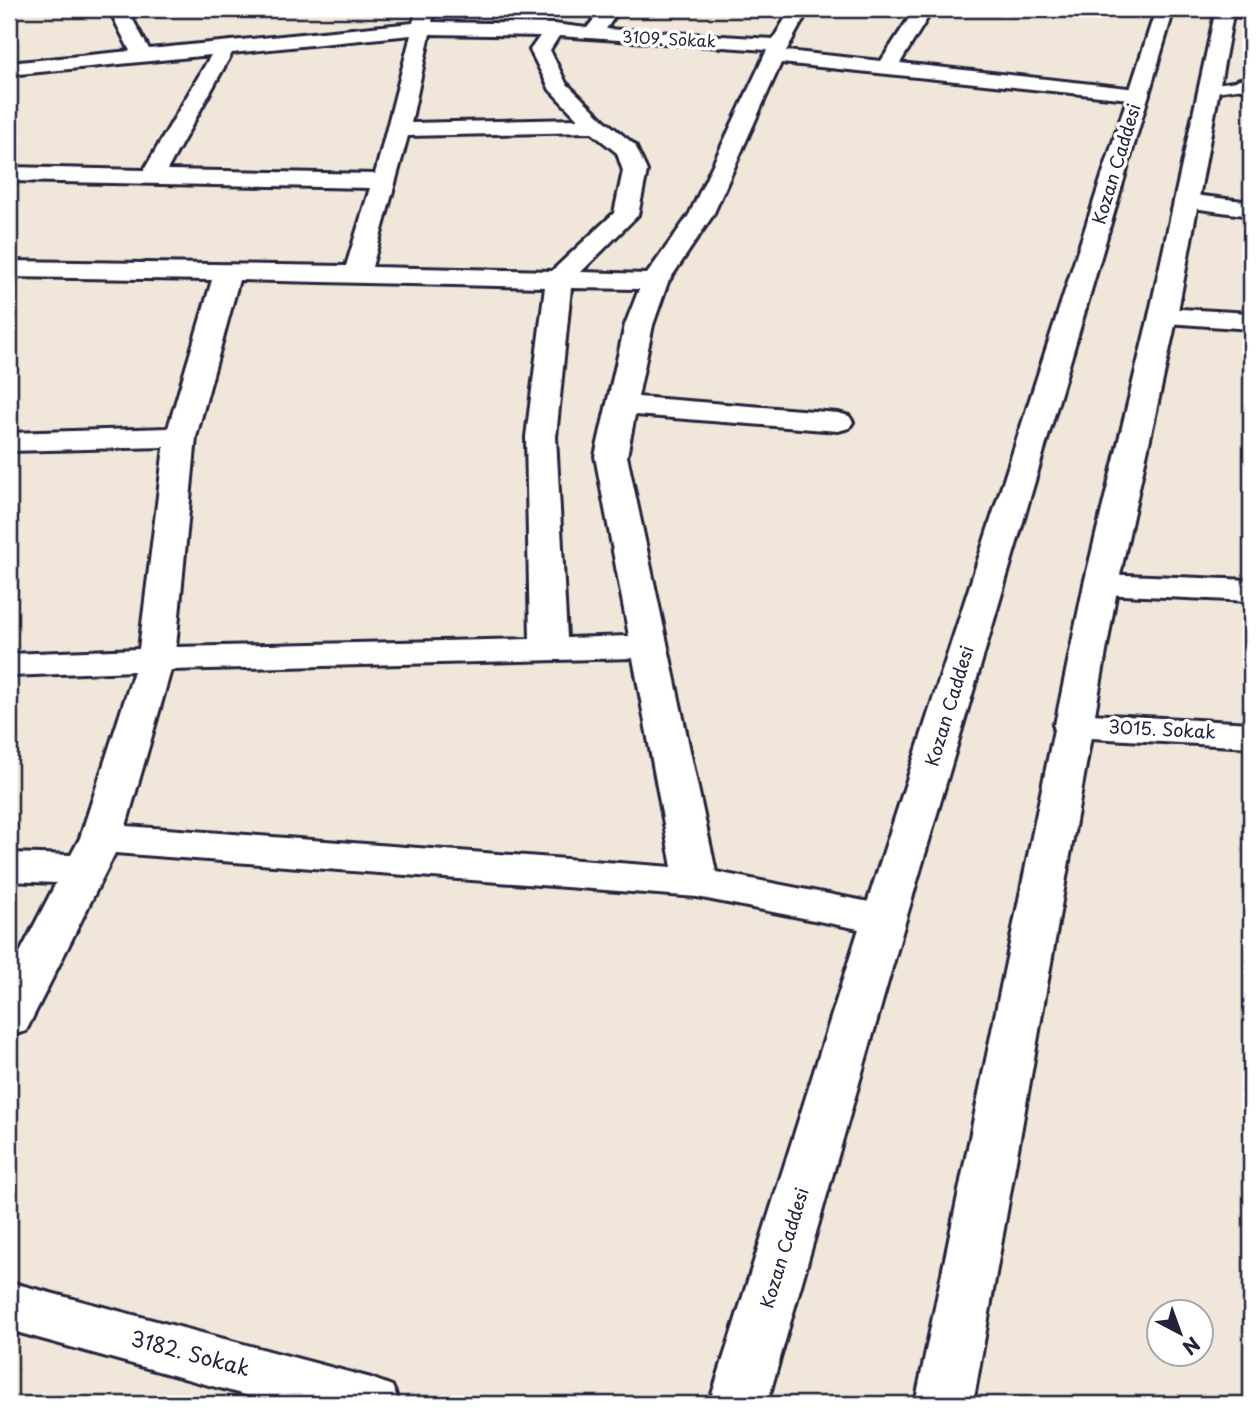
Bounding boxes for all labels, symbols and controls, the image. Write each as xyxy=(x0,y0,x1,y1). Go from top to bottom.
street label: 3109. Sokak xyxy=(622,24,717,52)
street label: Kozan Caddesi xyxy=(1084,100,1147,227)
street label: Kozan Caddesi xyxy=(917,642,980,769)
street label: 3015. Sokak xyxy=(1108,712,1217,745)
street label: Kozan Caddesi xyxy=(752,1184,815,1311)
north arrow xyxy=(1144,1298,1214,1368)
street label: 3182. Sokak xyxy=(127,1321,254,1383)
text: N xyxy=(1177,1331,1207,1362)

